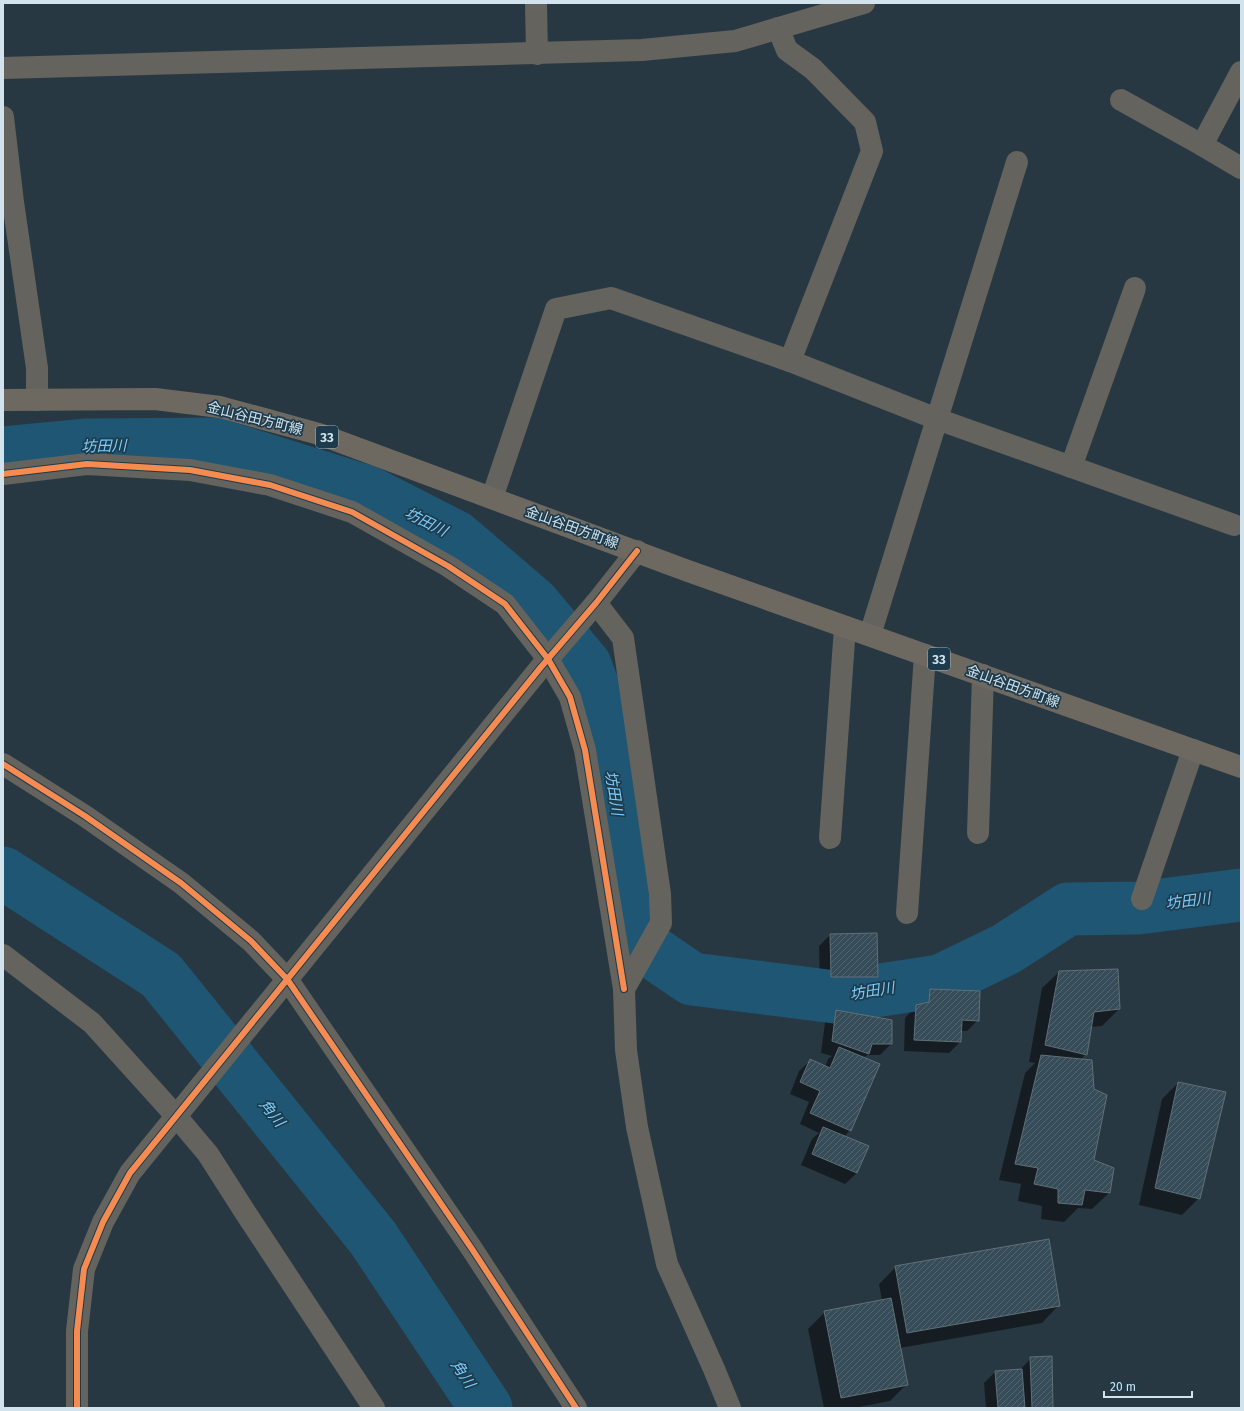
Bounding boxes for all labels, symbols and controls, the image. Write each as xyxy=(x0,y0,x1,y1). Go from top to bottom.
street label: 金山谷田方町線 xyxy=(205,398,304,439)
road number: 33 xyxy=(316,426,338,448)
water label: 坊田川 xyxy=(81,437,129,455)
street label: 金山谷田方町線 xyxy=(523,503,621,552)
water label: 坊田川 xyxy=(402,504,452,541)
road number: 33 xyxy=(928,648,950,670)
street label: 金山谷田方町線 xyxy=(964,662,1062,711)
water label: 坊田川 xyxy=(602,769,627,819)
water label: 坊田川 xyxy=(1165,889,1213,913)
water label: 坊田川 xyxy=(848,978,898,1003)
water label: 角川 xyxy=(256,1096,290,1132)
water label: 角川 xyxy=(447,1357,480,1393)
scale bar xyxy=(1104,1373,1192,1399)
text: 20 m xyxy=(1110,1380,1136,1394)

